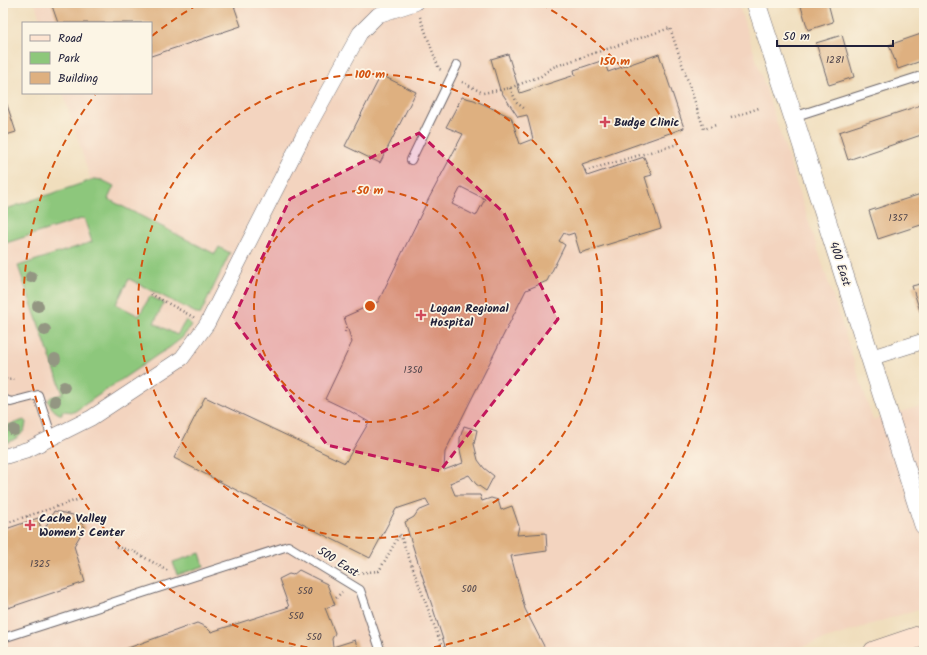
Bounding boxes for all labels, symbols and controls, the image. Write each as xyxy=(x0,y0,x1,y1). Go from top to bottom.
legend xyxy=(22,22,152,94)
scale bar xyxy=(777,22,893,48)
text: 50 m xyxy=(783,27,810,46)
text: Road xyxy=(58,29,83,48)
text: Park xyxy=(58,49,80,68)
text: 150 m xyxy=(600,52,630,71)
house number: 1281 xyxy=(826,52,844,68)
text: 100 m xyxy=(355,65,385,84)
text: Building xyxy=(58,69,98,88)
place label: Budge Clinic xyxy=(614,113,680,132)
marker: Budge Clinic xyxy=(599,116,611,128)
text: 50 m xyxy=(356,181,384,200)
house number: 1357 xyxy=(889,210,908,226)
street label: 400 East xyxy=(824,239,856,289)
centre of rings xyxy=(363,299,377,313)
place label: Logan Regional Hospital xyxy=(430,299,509,332)
marker: Logan Regional Hospital xyxy=(415,309,427,321)
house number: 1350 xyxy=(403,362,423,378)
place label: Cache Valley Women's Center xyxy=(39,509,125,542)
marker: Cache Valley Women's Center xyxy=(24,519,36,531)
street label: 500 East xyxy=(314,542,363,582)
house number: 1325 xyxy=(30,556,51,572)
house number: 500 xyxy=(461,581,477,597)
house number: 550 xyxy=(297,583,313,599)
house number: 550 xyxy=(288,608,304,624)
house number: 550 xyxy=(306,629,322,645)

